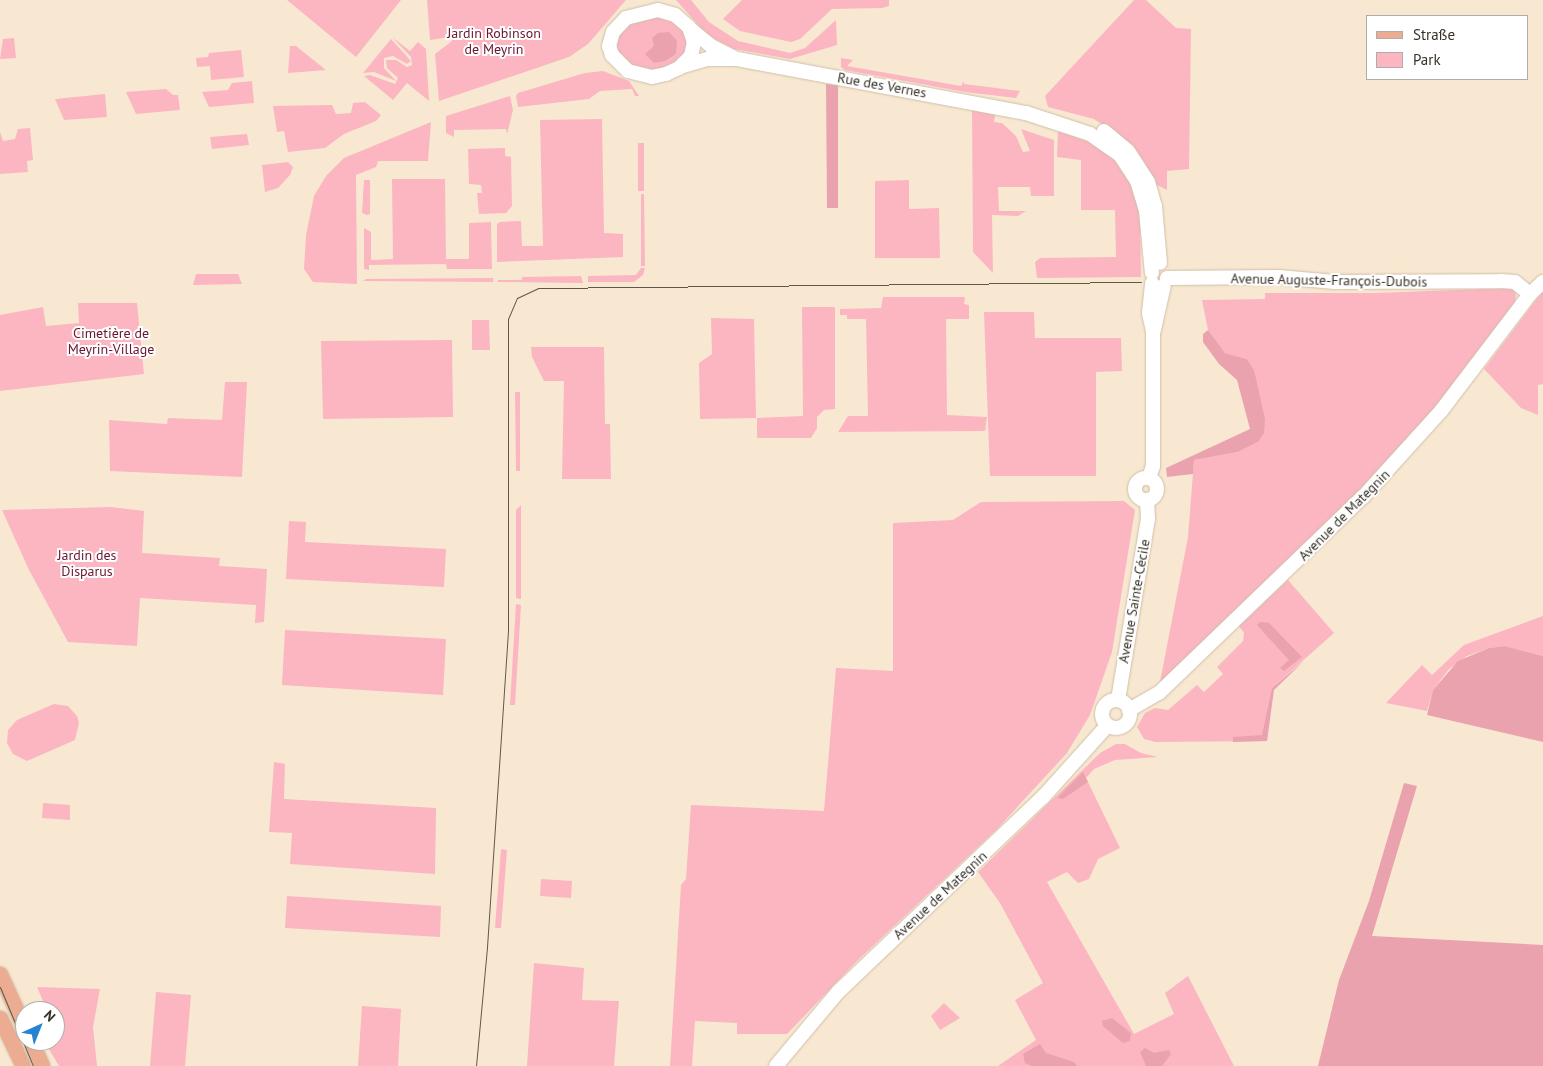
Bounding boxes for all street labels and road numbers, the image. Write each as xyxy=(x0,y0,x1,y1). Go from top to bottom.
street label: Rue des Vernes xyxy=(836,69,928,101)
street label: Avenue Auguste-François-Dubois xyxy=(1230,270,1428,290)
street label: Avenue de Mategnin xyxy=(1295,466,1393,564)
street label: Avenue Sainte-Cécile xyxy=(1115,538,1153,664)
street label: Avenue de Mategnin xyxy=(890,847,990,943)

